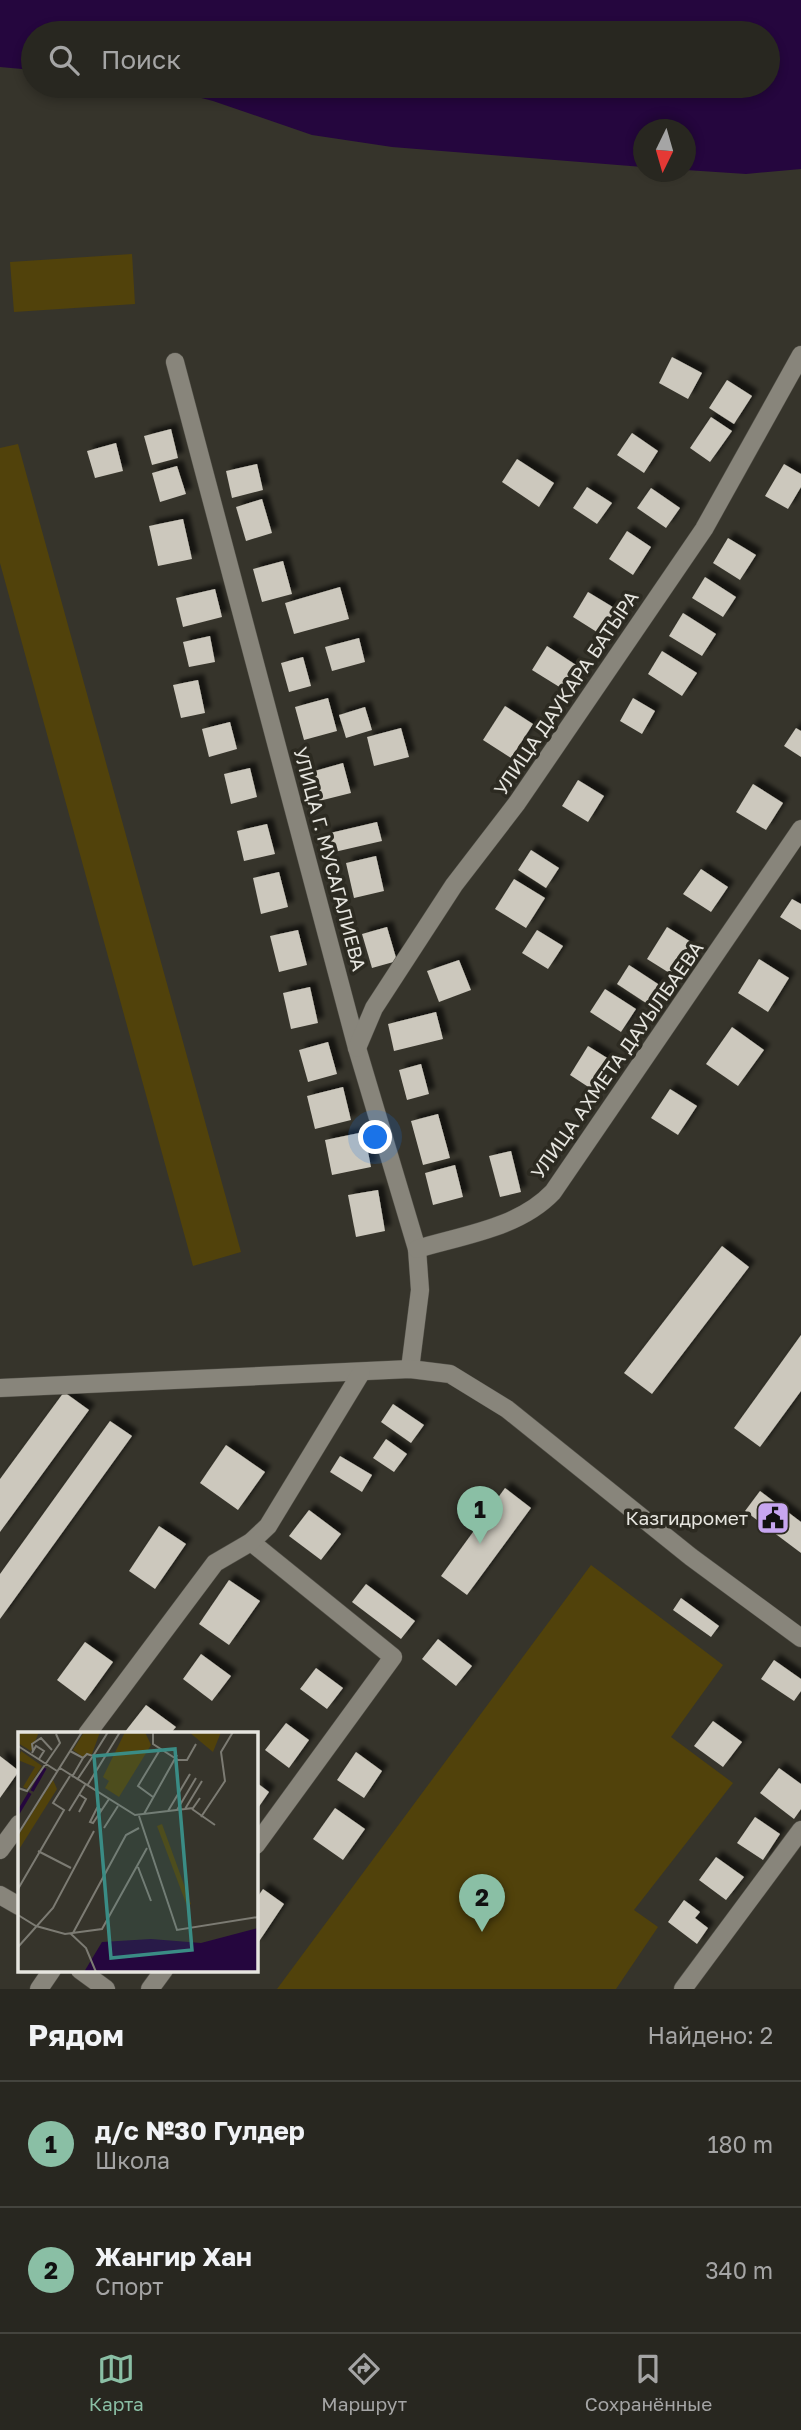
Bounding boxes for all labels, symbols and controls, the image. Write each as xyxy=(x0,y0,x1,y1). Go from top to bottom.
search box xyxy=(21,21,780,98)
icon: search xyxy=(45,41,83,79)
text: Поиск xyxy=(101,44,181,75)
north arrow xyxy=(633,119,696,182)
street label: УЛИЦА ДАУКАРА БАТЫРА xyxy=(489,586,643,799)
street label: УЛИЦА Г. МУСАГАЛИЕВА xyxy=(289,744,372,974)
street label: УЛИЦА АХМЕТА ДАУЫЛБАЕВА xyxy=(526,936,708,1183)
your location xyxy=(358,1120,392,1154)
pin: 1 xyxy=(457,1486,503,1544)
public building icon: Казгидромет xyxy=(754,1499,792,1537)
place label: Казгидромет xyxy=(625,1506,748,1529)
inset map xyxy=(18,1732,257,1972)
pin: 2 xyxy=(459,1874,505,1932)
text: Рядом xyxy=(28,2017,124,2053)
text: Найдено: 2 xyxy=(647,2021,773,2049)
text: д/с №30 Гулдер xyxy=(95,2115,305,2146)
text: 1 xyxy=(45,2130,57,2158)
text: 180 m xyxy=(707,2130,773,2158)
text: Школа xyxy=(95,2146,170,2174)
text: Жангир Хан xyxy=(95,2241,252,2272)
text: 2 xyxy=(44,2256,58,2284)
text: 340 m xyxy=(705,2256,773,2284)
text: Спорт xyxy=(95,2272,163,2300)
tab: Карта xyxy=(89,2350,144,2415)
tab: Маршрут xyxy=(321,2350,407,2415)
tab: Сохранённые xyxy=(585,2350,712,2415)

